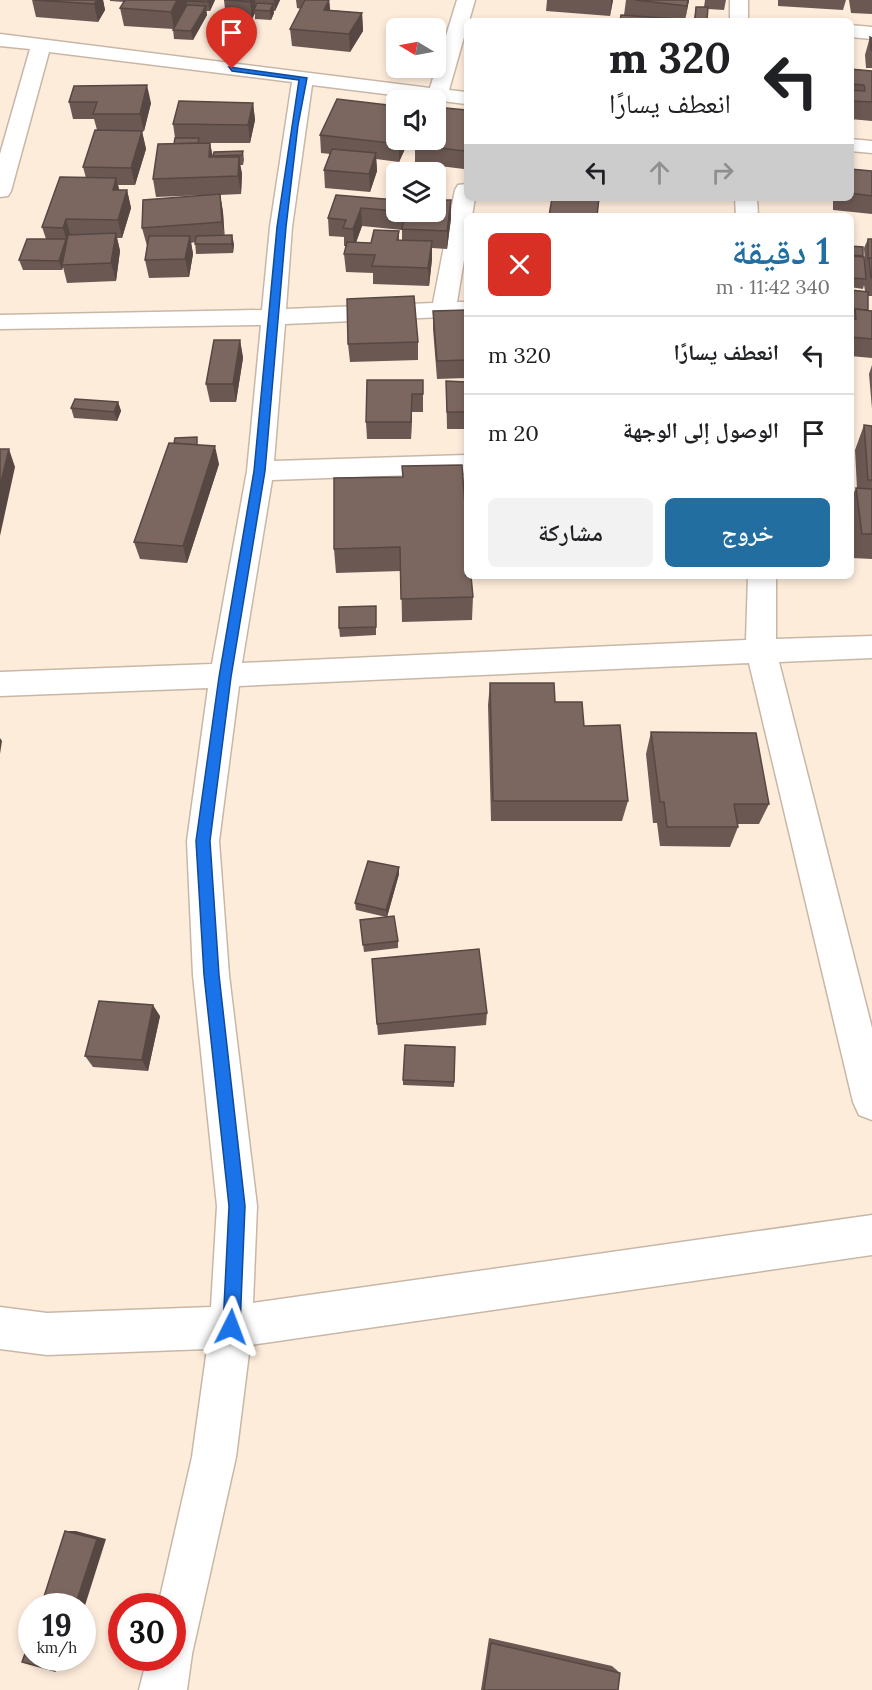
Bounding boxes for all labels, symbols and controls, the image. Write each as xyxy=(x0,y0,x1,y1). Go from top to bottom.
pin xyxy=(206,7,257,69)
icon: arrive xyxy=(215,16,248,49)
north arrow xyxy=(386,18,446,78)
map controls xyxy=(386,18,446,222)
text: 320 m xyxy=(609,31,731,85)
icon: left xyxy=(752,42,830,120)
text: انعطف يسارًا xyxy=(609,86,731,120)
button: sound xyxy=(386,90,446,150)
icon: left xyxy=(580,156,613,189)
icon: ahead xyxy=(643,156,676,189)
icon: right xyxy=(706,156,739,189)
button: layers xyxy=(386,162,446,222)
text: 1 دقيقة xyxy=(732,228,830,274)
button: close xyxy=(488,233,551,296)
text: 340 m · 11:42 xyxy=(716,274,830,299)
text: انعطف يسارًا xyxy=(673,338,779,366)
icon: left xyxy=(797,339,830,372)
text: 320 m xyxy=(488,341,551,369)
text: الوصول إلى الوجهة xyxy=(623,416,779,444)
icon: arrive xyxy=(797,417,830,450)
text: 20 m xyxy=(488,419,539,447)
button: مشاركة xyxy=(488,498,653,567)
button: خروج xyxy=(665,498,830,567)
position arrow xyxy=(199,1295,263,1359)
speed limit sign: 30 xyxy=(108,1593,186,1671)
text: 19 xyxy=(42,1606,72,1644)
text: km/h xyxy=(37,1638,77,1657)

